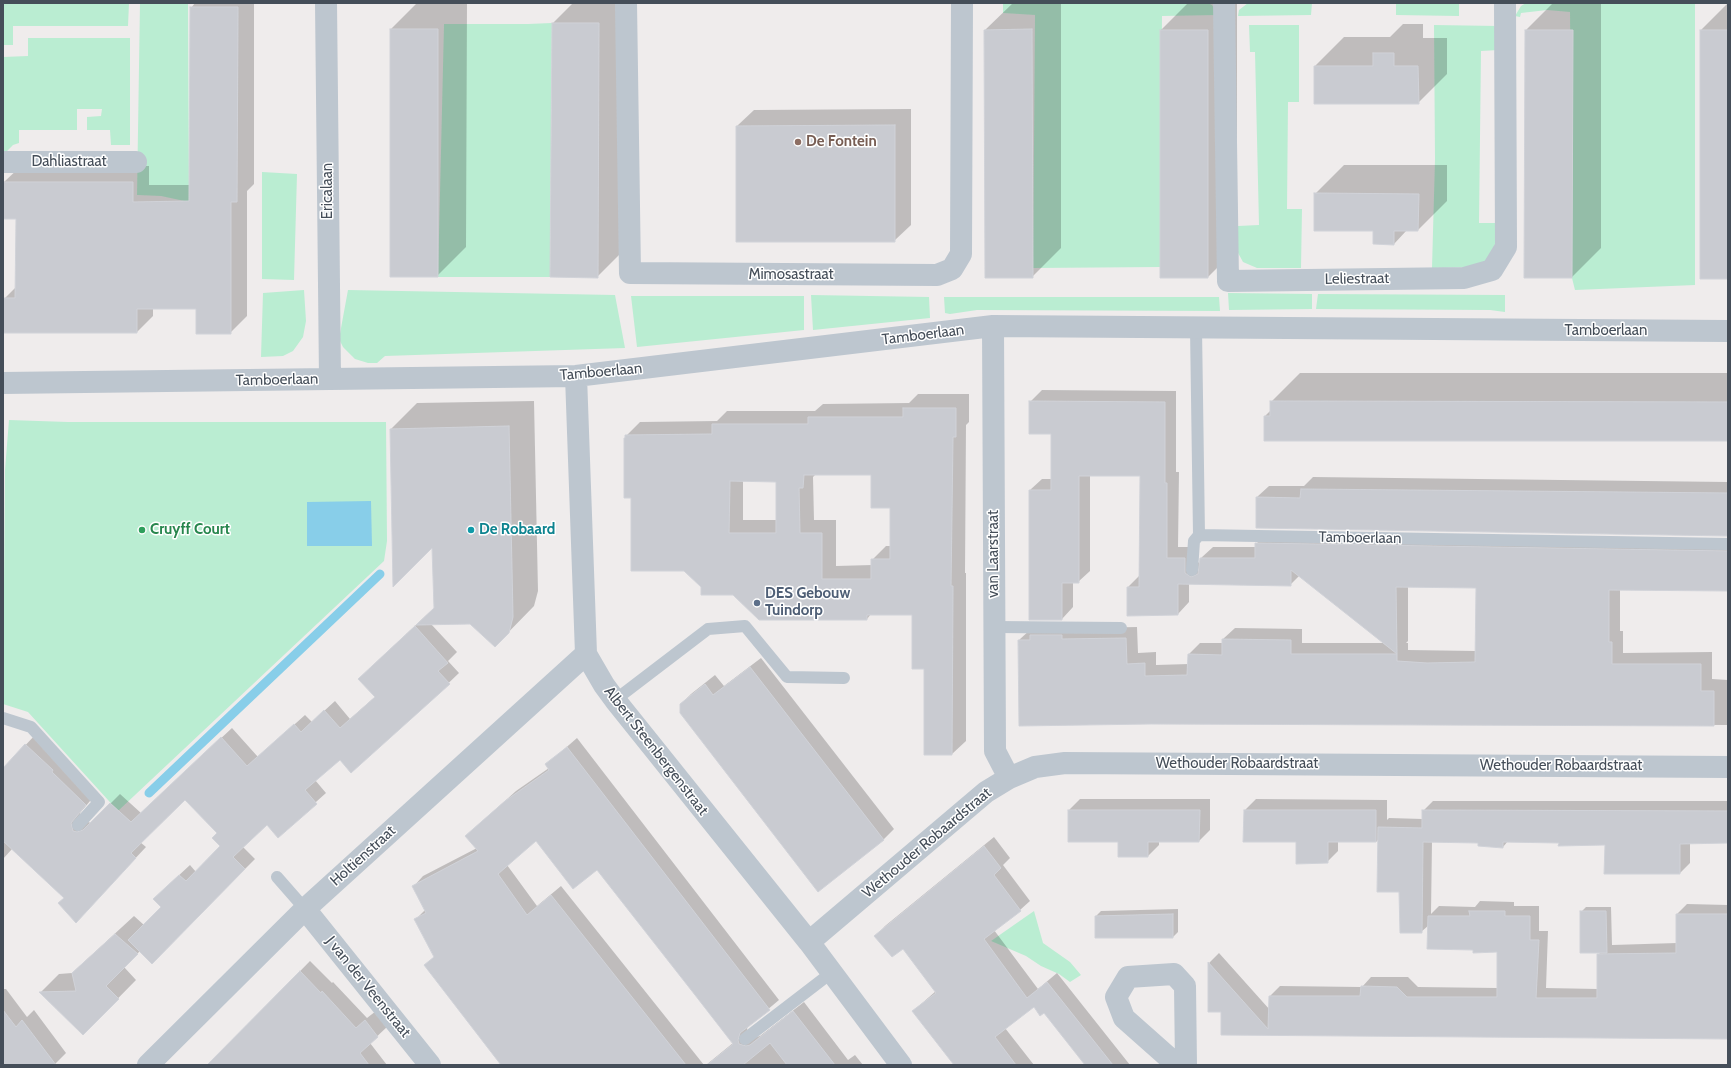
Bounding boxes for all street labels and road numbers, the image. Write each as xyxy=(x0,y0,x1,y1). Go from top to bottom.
street label: Dahliastraat xyxy=(31,153,107,171)
street label: Ericalaan xyxy=(319,163,337,219)
street label: Mimosastraat xyxy=(748,266,834,284)
street label: Leliestraat xyxy=(1325,269,1389,289)
street label: Tamboerlaan xyxy=(881,321,965,349)
street label: Tamboerlaan xyxy=(1565,322,1647,340)
street label: Tamboerlaan xyxy=(559,359,643,385)
street label: Tamboerlaan xyxy=(235,370,319,390)
street label: van Laarstraat xyxy=(985,510,1003,598)
street label: Tamboerlaan xyxy=(1318,528,1402,548)
street label: Albert Steenbergenstraat xyxy=(600,683,712,819)
street label: Wethouder Robaardstraat xyxy=(1156,755,1318,773)
street label: Wethouder Robaardstraat xyxy=(1480,757,1642,775)
street label: Wethouder Robaardstraat xyxy=(859,784,995,902)
street label: Holtienstraat xyxy=(327,822,399,890)
street label: J van der Veenstraat xyxy=(322,933,414,1041)

